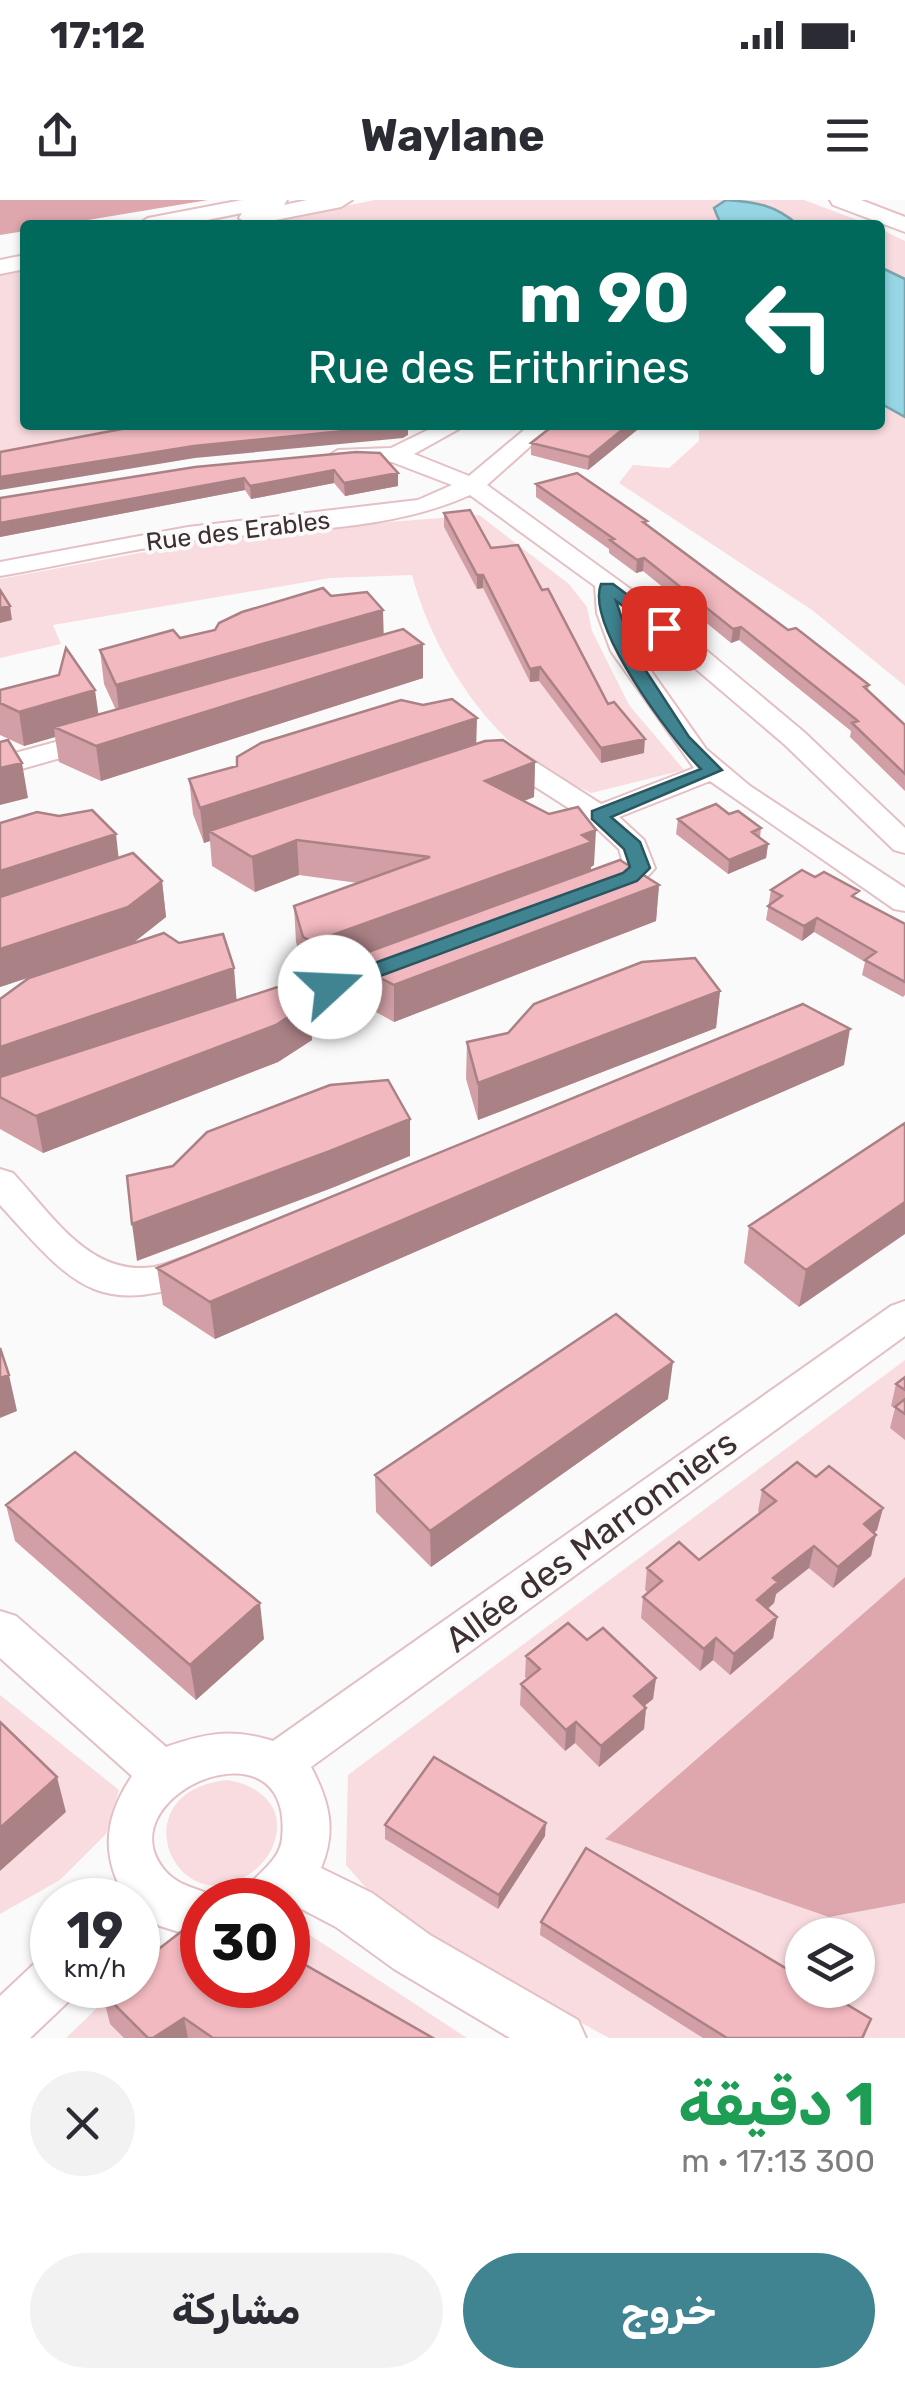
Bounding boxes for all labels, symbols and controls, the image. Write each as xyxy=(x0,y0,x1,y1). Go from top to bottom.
text: 17:12 xyxy=(50,12,145,58)
icon: share xyxy=(30,108,85,163)
icon: menu xyxy=(820,108,875,163)
text: Waylane xyxy=(360,109,545,162)
text: 90 m xyxy=(518,257,690,340)
icon: left xyxy=(725,260,855,390)
text: Rue des Erithrines xyxy=(308,341,690,394)
street label: Rue des Erables xyxy=(144,505,332,557)
pin xyxy=(622,586,707,671)
icon: arrive xyxy=(637,601,692,656)
position arrow xyxy=(278,935,382,1039)
street label: Allée des Marronniers xyxy=(437,1421,745,1661)
speed limit sign: 30 xyxy=(180,1878,310,2008)
text: 19 xyxy=(67,1901,123,1961)
map controls xyxy=(785,1918,875,2008)
button: layers xyxy=(785,1918,875,2008)
text: km/h xyxy=(64,1954,126,1983)
text: 1 دقيقة xyxy=(678,2069,875,2140)
button: close xyxy=(30,2071,135,2176)
text: 300 m · 17:13 xyxy=(681,2142,875,2180)
button: مشاركة xyxy=(30,2253,443,2368)
button: خروج xyxy=(463,2253,875,2368)

